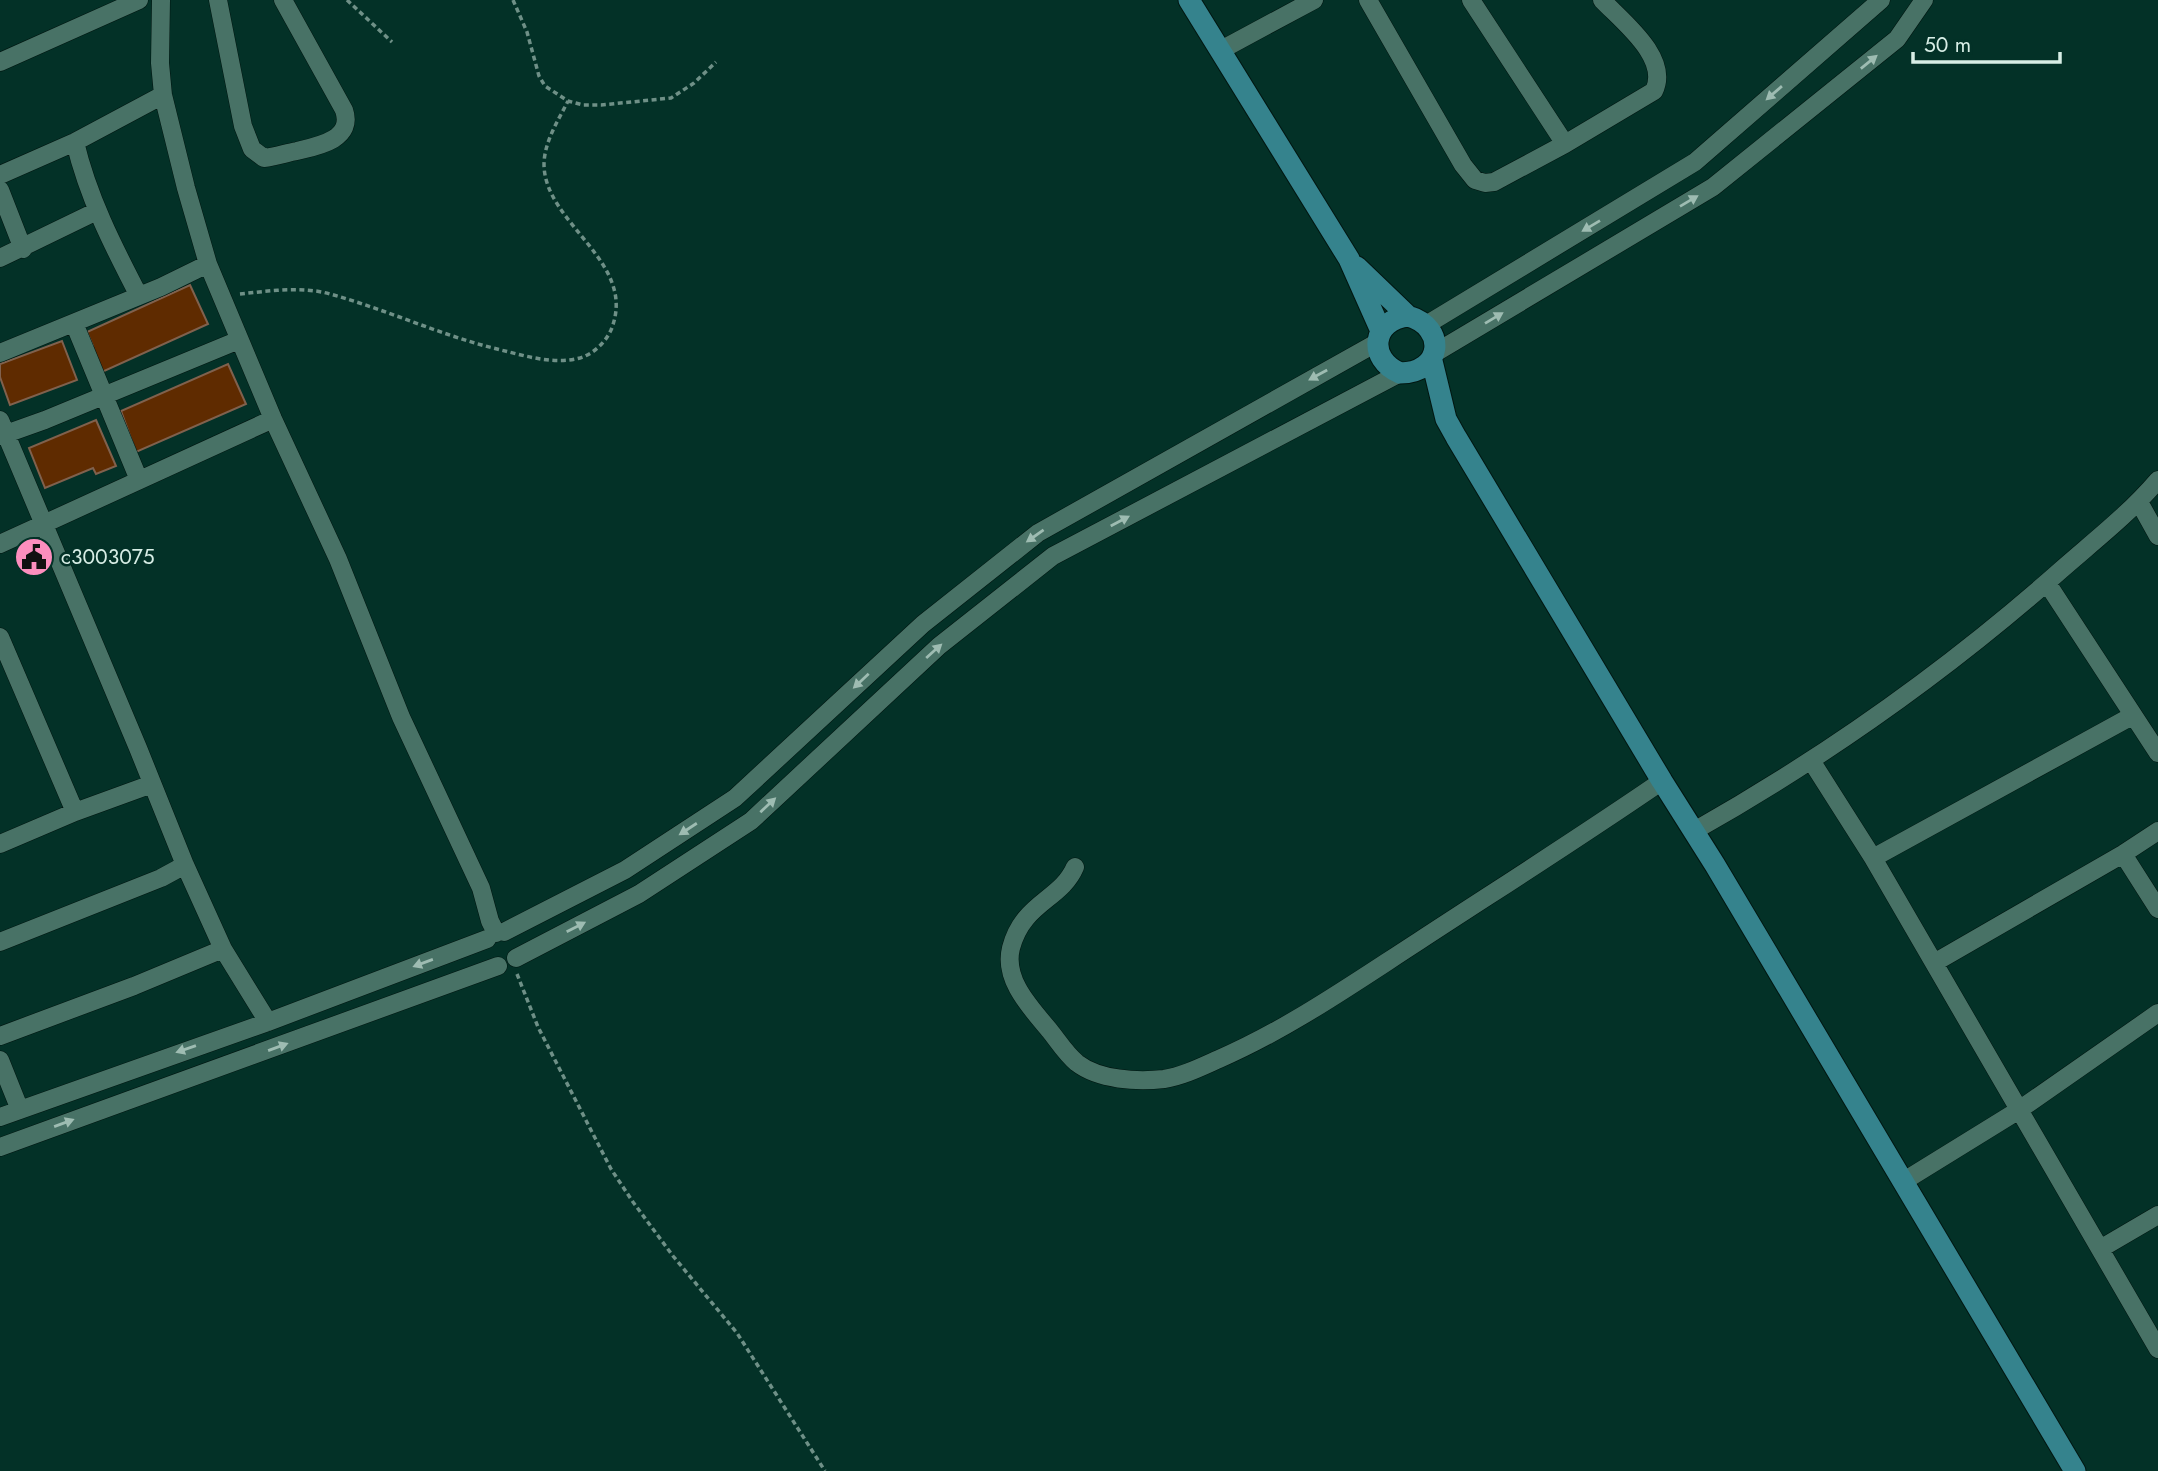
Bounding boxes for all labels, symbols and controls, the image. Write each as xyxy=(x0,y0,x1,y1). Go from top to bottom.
scale bar xyxy=(1913,21,2060,65)
text: 50 m xyxy=(1924,30,1971,60)
one-way arrow xyxy=(1860,55,1878,70)
one-way arrow xyxy=(1766,85,1783,100)
one-way arrow xyxy=(1680,195,1699,208)
one-way arrow xyxy=(1581,219,1600,232)
one-way arrow xyxy=(1485,312,1504,324)
one-way arrow xyxy=(1309,369,1328,381)
one-way arrow xyxy=(1110,515,1130,526)
one-way arrow xyxy=(1026,529,1044,543)
public building icon: c3003075 xyxy=(13,536,55,578)
place label: c3003075 xyxy=(61,542,155,572)
one-way arrow xyxy=(926,643,943,659)
one-way arrow xyxy=(853,673,870,689)
one-way arrow xyxy=(759,798,776,814)
one-way arrow xyxy=(679,822,698,835)
one-way arrow xyxy=(566,921,586,933)
one-way arrow xyxy=(412,958,433,969)
one-way arrow xyxy=(268,1041,289,1052)
one-way arrow xyxy=(176,1044,197,1055)
one-way arrow xyxy=(53,1117,74,1128)

